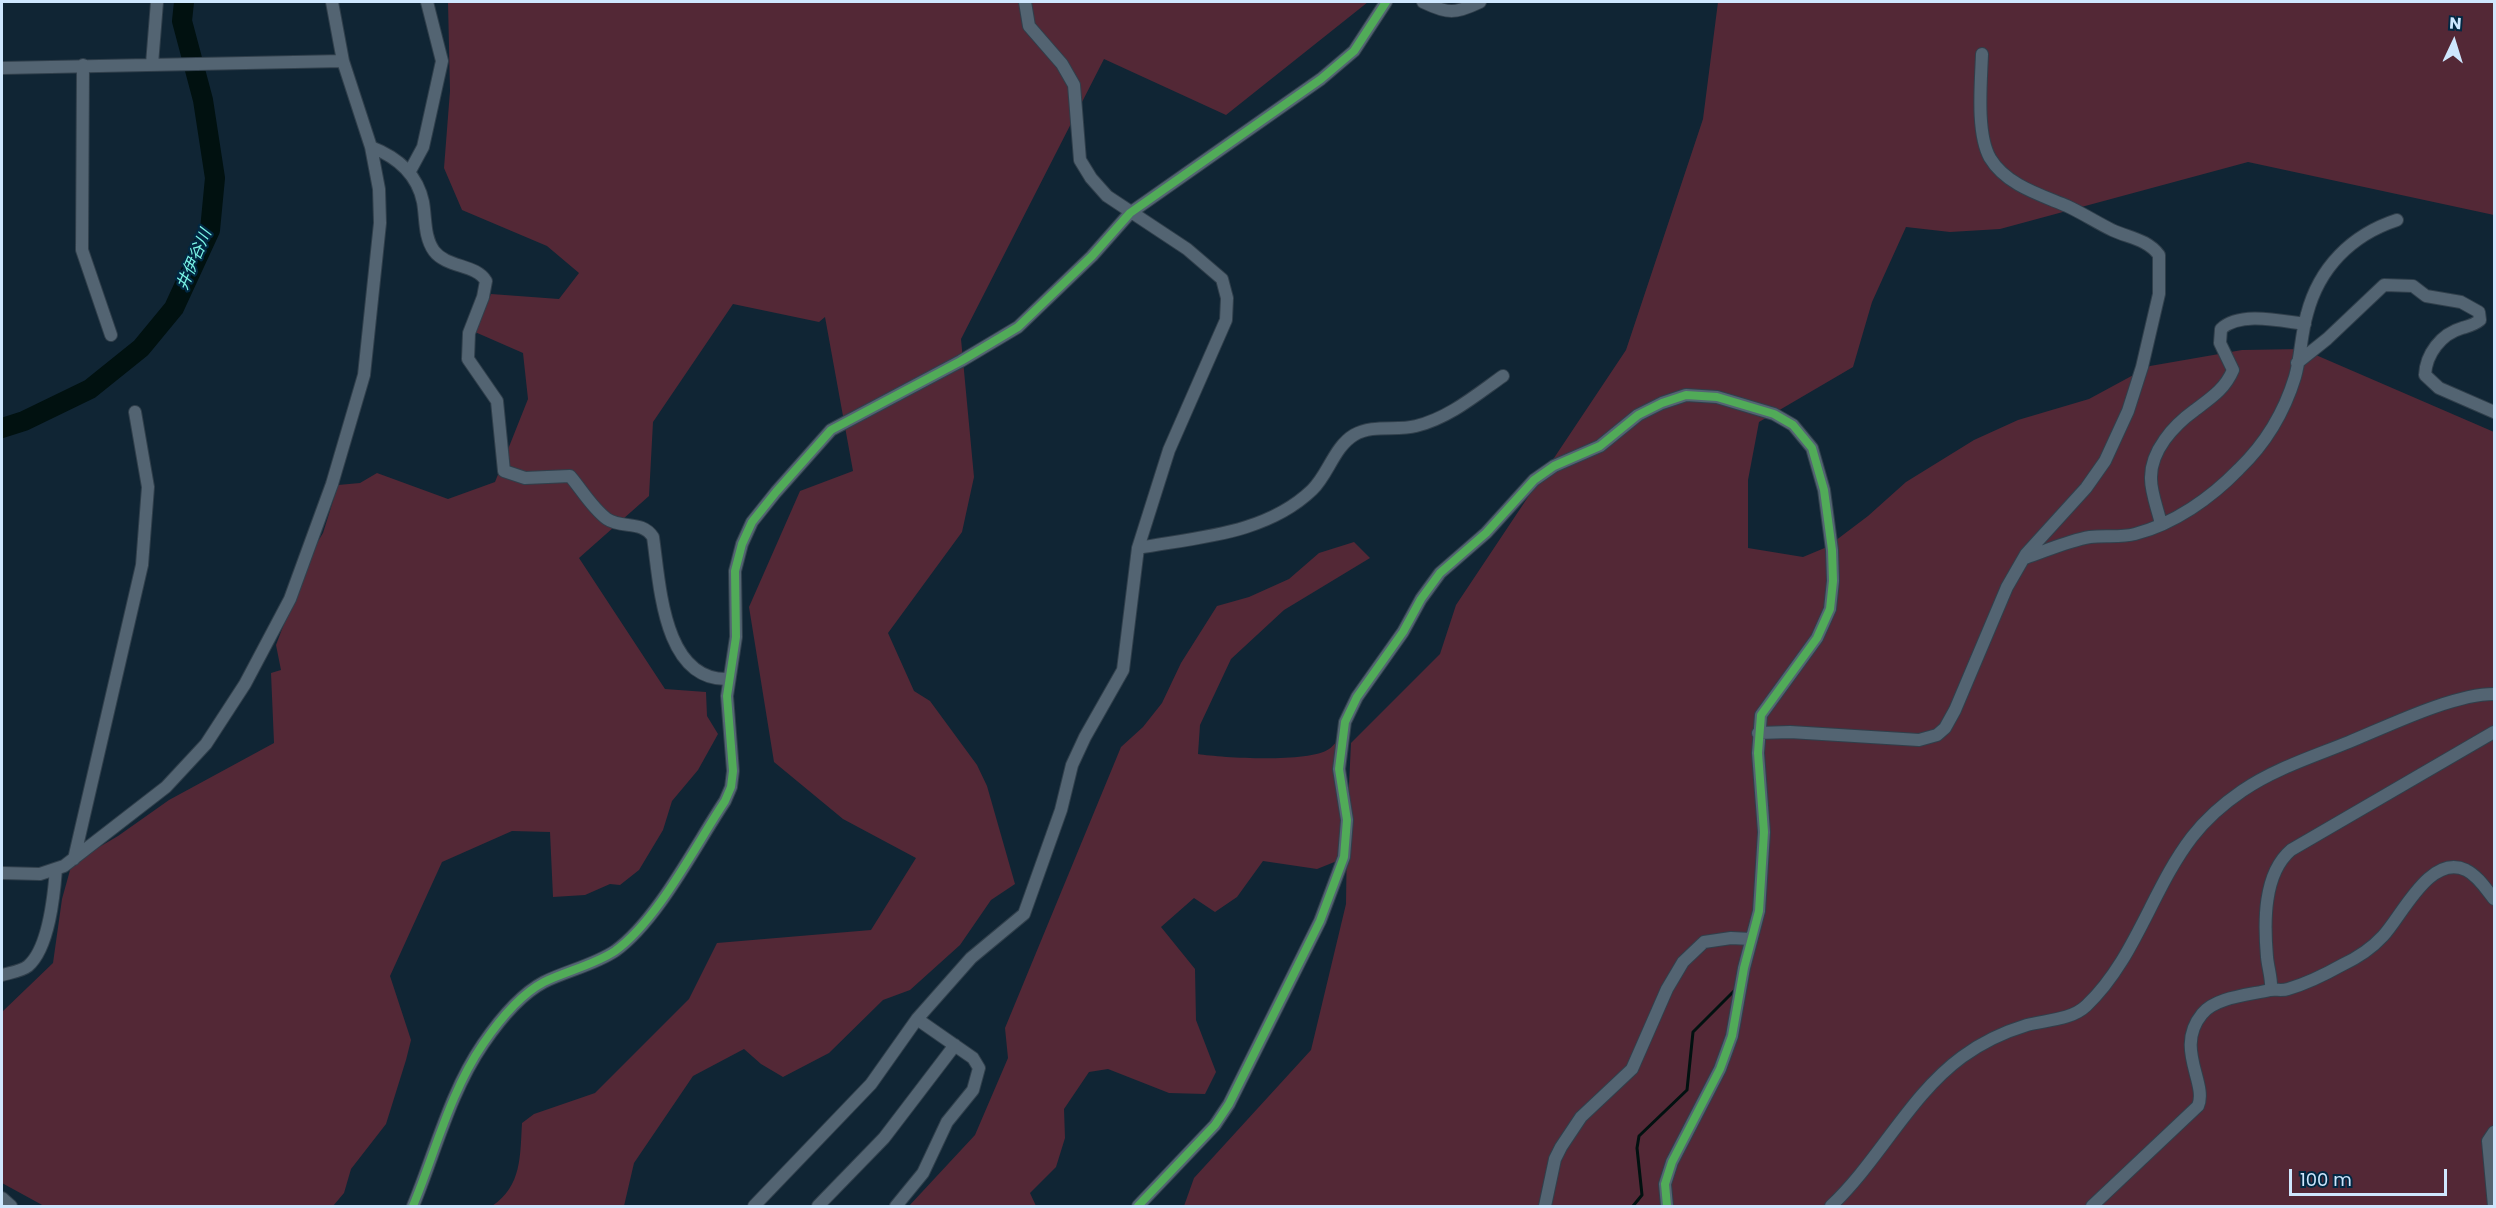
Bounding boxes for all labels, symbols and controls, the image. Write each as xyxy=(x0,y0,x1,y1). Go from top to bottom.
north arrow xyxy=(2424,12,2484,72)
text: N xyxy=(2448,12,2462,35)
water label: 井伊谷川 xyxy=(174,227,216,293)
scale bar xyxy=(2292,1157,2450,1195)
text: 100 m xyxy=(2300,1167,2352,1192)

